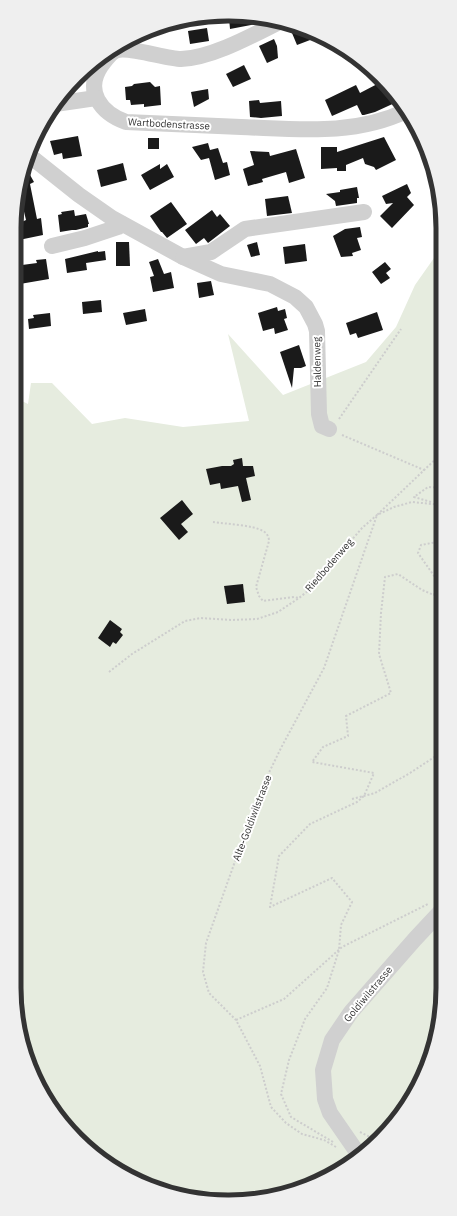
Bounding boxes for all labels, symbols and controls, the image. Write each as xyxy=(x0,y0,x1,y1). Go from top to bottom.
street label: Wartbodenstrasse xyxy=(128,115,211,133)
street label: Haldenweg xyxy=(310,336,324,387)
street label: Riedbodenweg xyxy=(302,535,356,595)
street label: Alte-Goldiwilstrasse xyxy=(230,773,275,863)
street label: Goldiwilstrasse xyxy=(341,963,395,1025)

